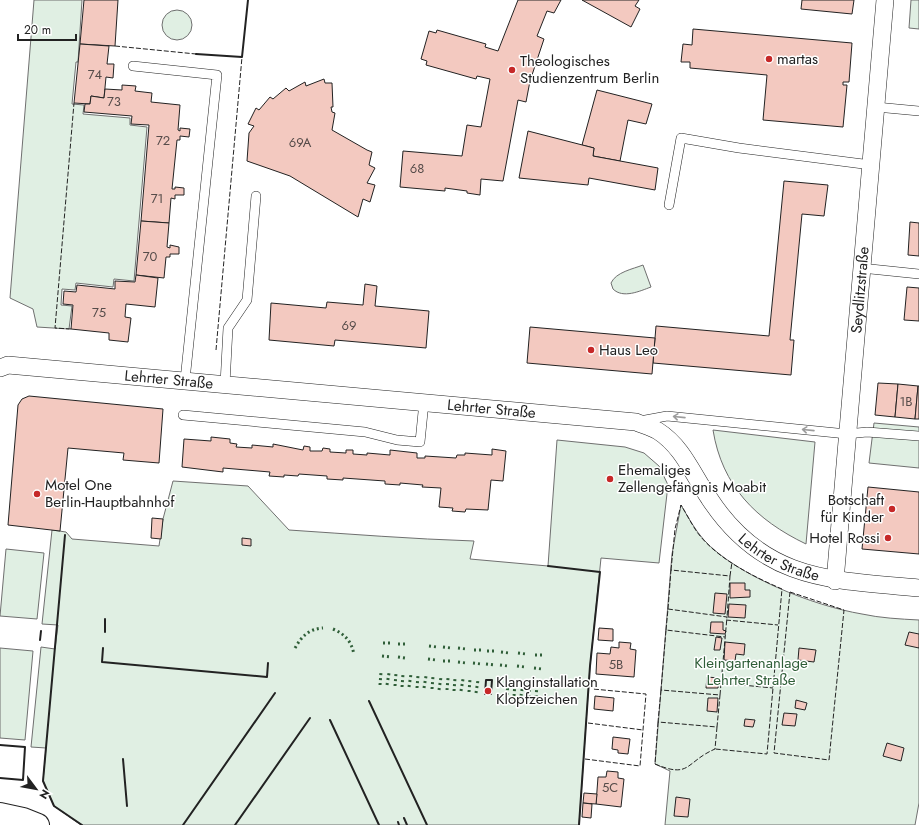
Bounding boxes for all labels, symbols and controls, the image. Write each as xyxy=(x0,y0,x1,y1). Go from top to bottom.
scale bar xyxy=(18,16,76,42)
text: 20 m xyxy=(24,21,51,39)
place label: martas xyxy=(777,48,818,70)
place label: Theologisches Studienzentrum Berlin xyxy=(520,50,659,89)
marker: martas xyxy=(764,54,774,64)
house number: 74 xyxy=(88,65,103,84)
marker: Theologisches Studienzentrum Berlin xyxy=(507,65,517,75)
house number: 73 xyxy=(107,92,121,111)
house number: 72 xyxy=(156,131,170,150)
house number: 69A xyxy=(289,133,312,152)
house number: 68 xyxy=(410,159,424,178)
house number: 71 xyxy=(151,189,163,208)
street label: Seydlitzstraße xyxy=(845,246,875,334)
house number: 70 xyxy=(143,247,158,266)
house number: 75 xyxy=(92,303,106,322)
house number: 69 xyxy=(342,316,356,335)
place label: Haus Leo xyxy=(599,339,658,361)
marker: Haus Leo xyxy=(586,345,596,355)
street label: Lehrter Straße xyxy=(123,365,214,395)
house number: 1B xyxy=(899,392,913,411)
street label: Lehrter Straße xyxy=(446,394,537,424)
one-way arrow xyxy=(673,413,686,421)
one-way arrow xyxy=(802,427,815,434)
place label: Ehemaliges Zellengefängnis Moabit xyxy=(618,459,767,498)
place label: Motel One Berlin-Hauptbahnhof xyxy=(45,474,175,513)
marker: Ehemaliges Zellengefängnis Moabit xyxy=(605,474,615,484)
marker: Motel One Berlin-Hauptbahnhof xyxy=(32,489,42,499)
place label: Botschaft für Kinder xyxy=(821,489,885,528)
marker: Botschaft für Kinder xyxy=(887,504,897,514)
place label: Hotel Rossi xyxy=(809,527,880,549)
street label: Lehrter Straße xyxy=(733,528,822,587)
marker: Hotel Rossi xyxy=(883,533,893,543)
park label: Kleingartenanlage Lehrter Straße xyxy=(694,652,808,691)
house number: 5B xyxy=(609,655,623,674)
place label: Klanginstallation Klopfzeichen xyxy=(496,671,598,710)
marker: Klanginstallation Klopfzeichen xyxy=(483,686,493,696)
north arrow xyxy=(16,769,56,809)
house number: 5C xyxy=(602,778,618,797)
text: N xyxy=(35,786,54,802)

